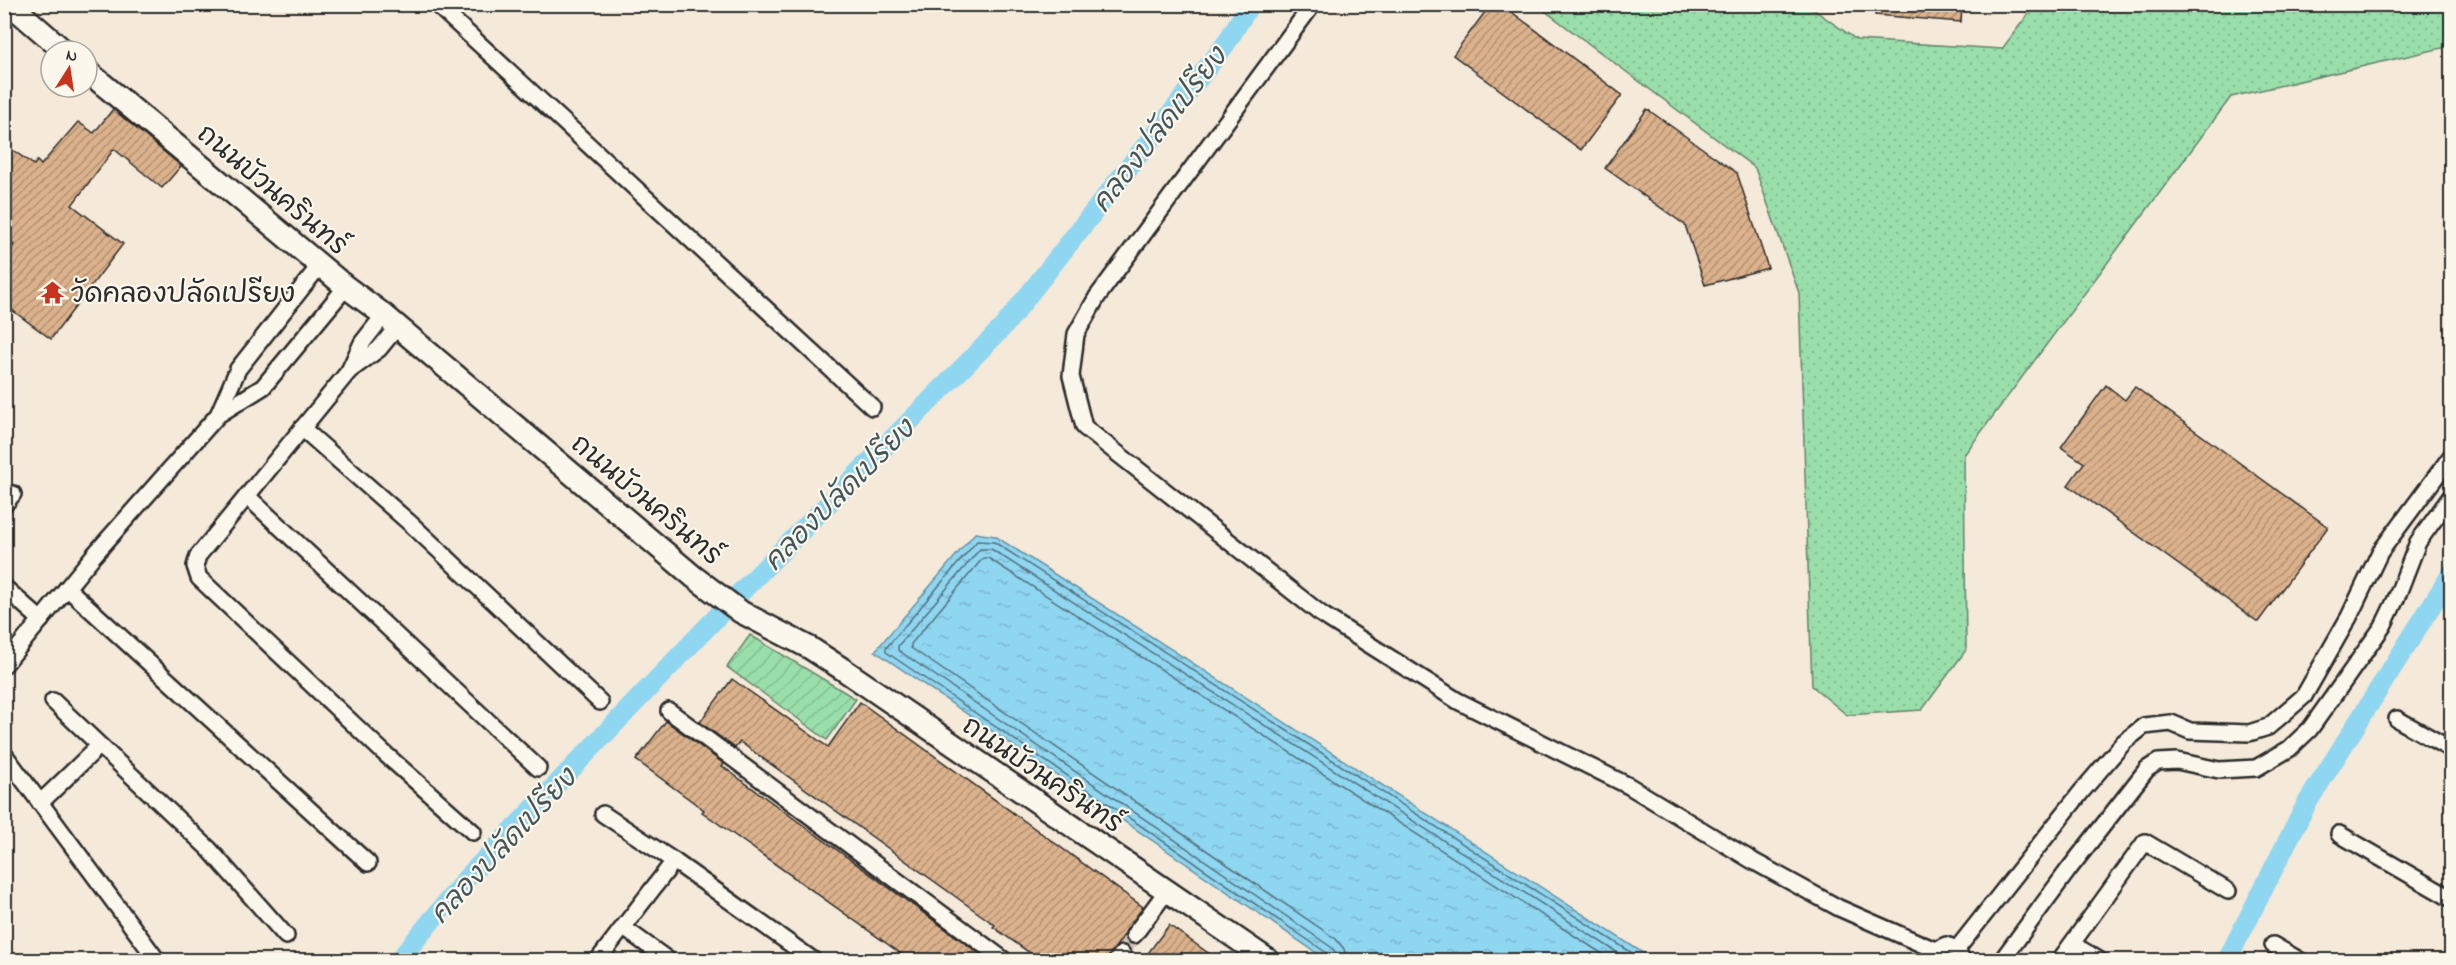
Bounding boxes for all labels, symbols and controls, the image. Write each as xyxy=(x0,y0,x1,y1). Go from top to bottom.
water label: คลองปลัดเปรียง xyxy=(1083,38,1240,222)
north arrow xyxy=(39,39,99,99)
text: N xyxy=(64,43,80,69)
street label: ถนนบัวนครินทร์ xyxy=(187,115,356,266)
place label: วัดคลองปลัดเปรียง xyxy=(71,276,295,315)
temple icon: วัดคลองปลัดเปรียง xyxy=(40,280,66,306)
water label: คลองปลัดเปรียง xyxy=(755,409,928,582)
street label: ถนนบัวนครินทร์ xyxy=(561,425,730,576)
street label: ถนนบัวนครินทร์ xyxy=(953,707,1130,844)
water label: คลองปลัดเปรียง xyxy=(421,758,590,934)

